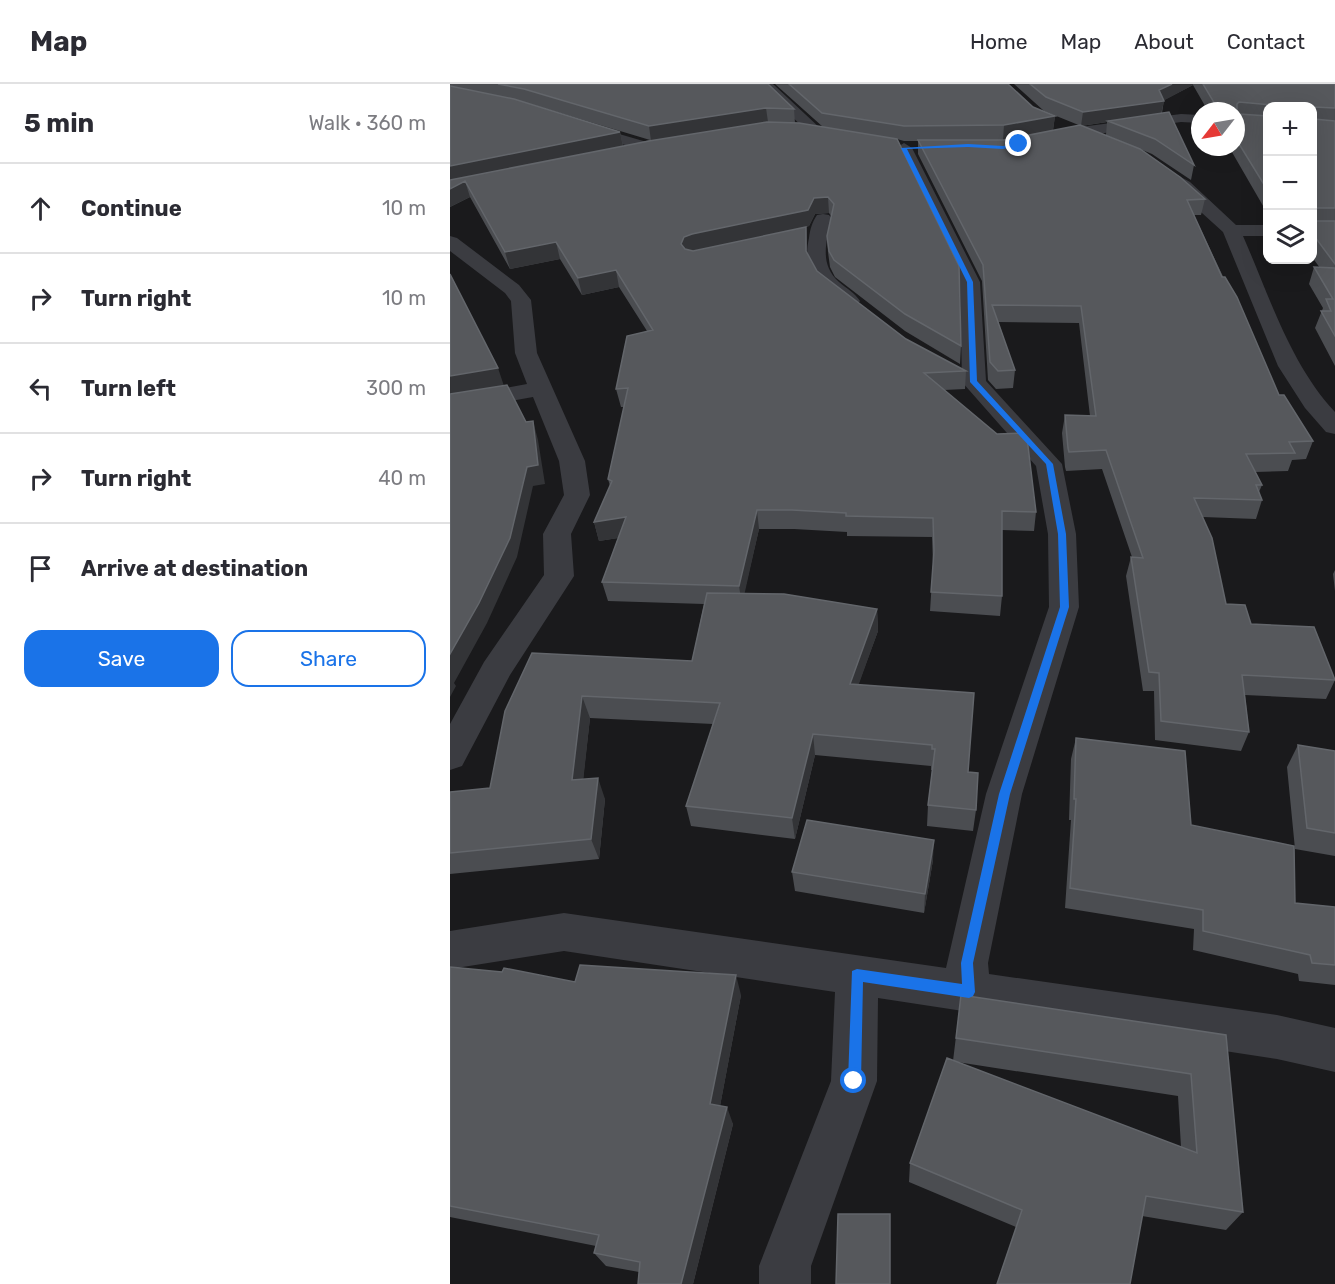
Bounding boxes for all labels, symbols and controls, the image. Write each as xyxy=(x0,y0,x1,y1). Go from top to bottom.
text: Map xyxy=(30,25,87,58)
text: Home xyxy=(970,29,1027,54)
text: Map xyxy=(1060,29,1101,54)
text: About xyxy=(1134,29,1194,54)
text: Contact xyxy=(1227,29,1305,54)
north arrow xyxy=(1191,102,1245,156)
map controls xyxy=(1263,102,1317,264)
button: + xyxy=(1263,102,1317,156)
text: 5 min xyxy=(24,108,94,139)
text: Walk · 360 m xyxy=(309,111,426,135)
route end xyxy=(1005,130,1031,156)
button: − xyxy=(1263,156,1317,210)
icon: ahead xyxy=(24,192,57,225)
text: Continue xyxy=(81,195,182,222)
text: 10 m xyxy=(382,196,426,220)
button: layers xyxy=(1263,210,1317,264)
icon: right xyxy=(24,282,57,315)
text: Turn right xyxy=(81,285,191,312)
text: 10 m xyxy=(382,286,426,310)
icon: left xyxy=(24,372,57,405)
text: Turn left xyxy=(81,375,176,402)
text: 300 m xyxy=(366,376,426,400)
icon: right xyxy=(24,462,57,495)
text: Turn right xyxy=(81,465,191,492)
text: 40 m xyxy=(378,466,426,490)
icon: arrive xyxy=(24,552,57,585)
text: Arrive at destination xyxy=(81,555,308,582)
button: Save xyxy=(24,630,219,687)
button: Share xyxy=(231,630,426,687)
route start xyxy=(840,1067,866,1093)

